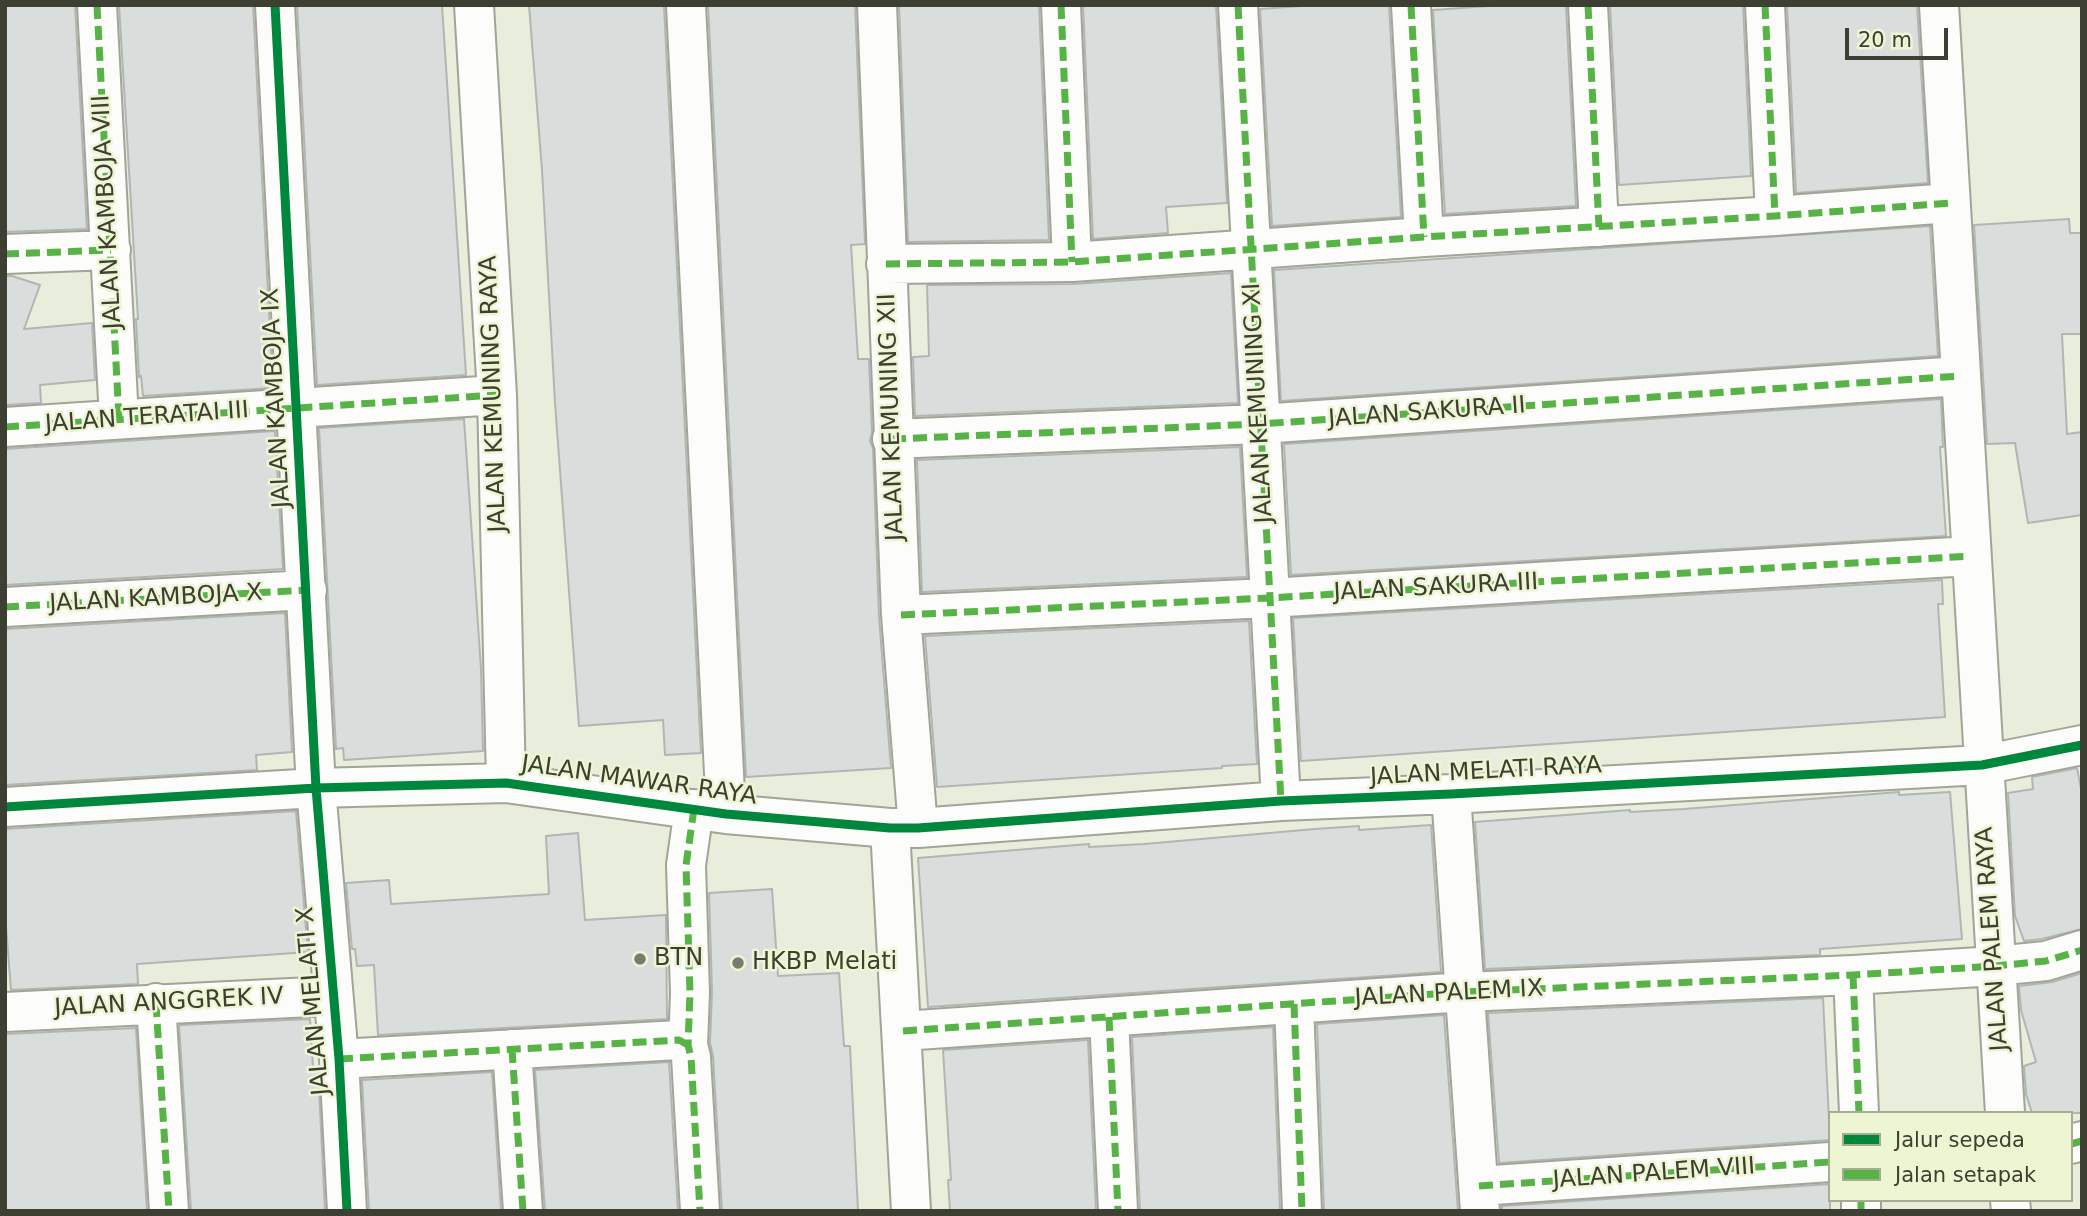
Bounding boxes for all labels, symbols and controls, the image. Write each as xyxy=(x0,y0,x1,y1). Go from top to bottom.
scale bar xyxy=(1849,14,1952,58)
text: 20 m xyxy=(1858,28,1912,52)
street label: JALAN KAMBOJA VIII xyxy=(87,94,129,330)
street label: JALAN KEMUNING RAYA xyxy=(475,255,513,533)
street label: JALAN KEMUNING XI xyxy=(1238,282,1280,524)
street label: JALAN KAMBOJA IX xyxy=(257,287,297,509)
street label: JALAN KEMUNING XII xyxy=(873,293,911,541)
street label: JALAN SAKURA II xyxy=(1327,392,1527,434)
street label: JALAN TERATAI III xyxy=(44,397,250,439)
street label: JALAN SAKURA III xyxy=(1333,568,1539,608)
street label: JALAN KAMBOJA X xyxy=(49,579,263,619)
street label: JALAN MAWAR RAYA xyxy=(519,750,759,812)
street label: JALAN MELATI RAYA xyxy=(1369,752,1603,792)
street label: JALAN PALEM RAYA xyxy=(1971,826,2015,1052)
street label: JALAN MELATI X xyxy=(291,906,337,1096)
place label: BTN xyxy=(654,945,703,973)
place label: HKBP Melati xyxy=(752,949,897,977)
marker: BTN xyxy=(632,951,648,967)
marker: HKBP Melati xyxy=(730,955,746,971)
street label: JALAN PALEM IX xyxy=(1354,975,1544,1013)
street label: JALAN ANGGREK IV xyxy=(54,983,284,1023)
legend xyxy=(1828,1111,2073,1202)
text: Jalur sepeda xyxy=(1895,1128,2025,1152)
street label: JALAN PALEM VIII xyxy=(1552,1153,1756,1195)
text: Jalan setapak xyxy=(1895,1163,2036,1187)

